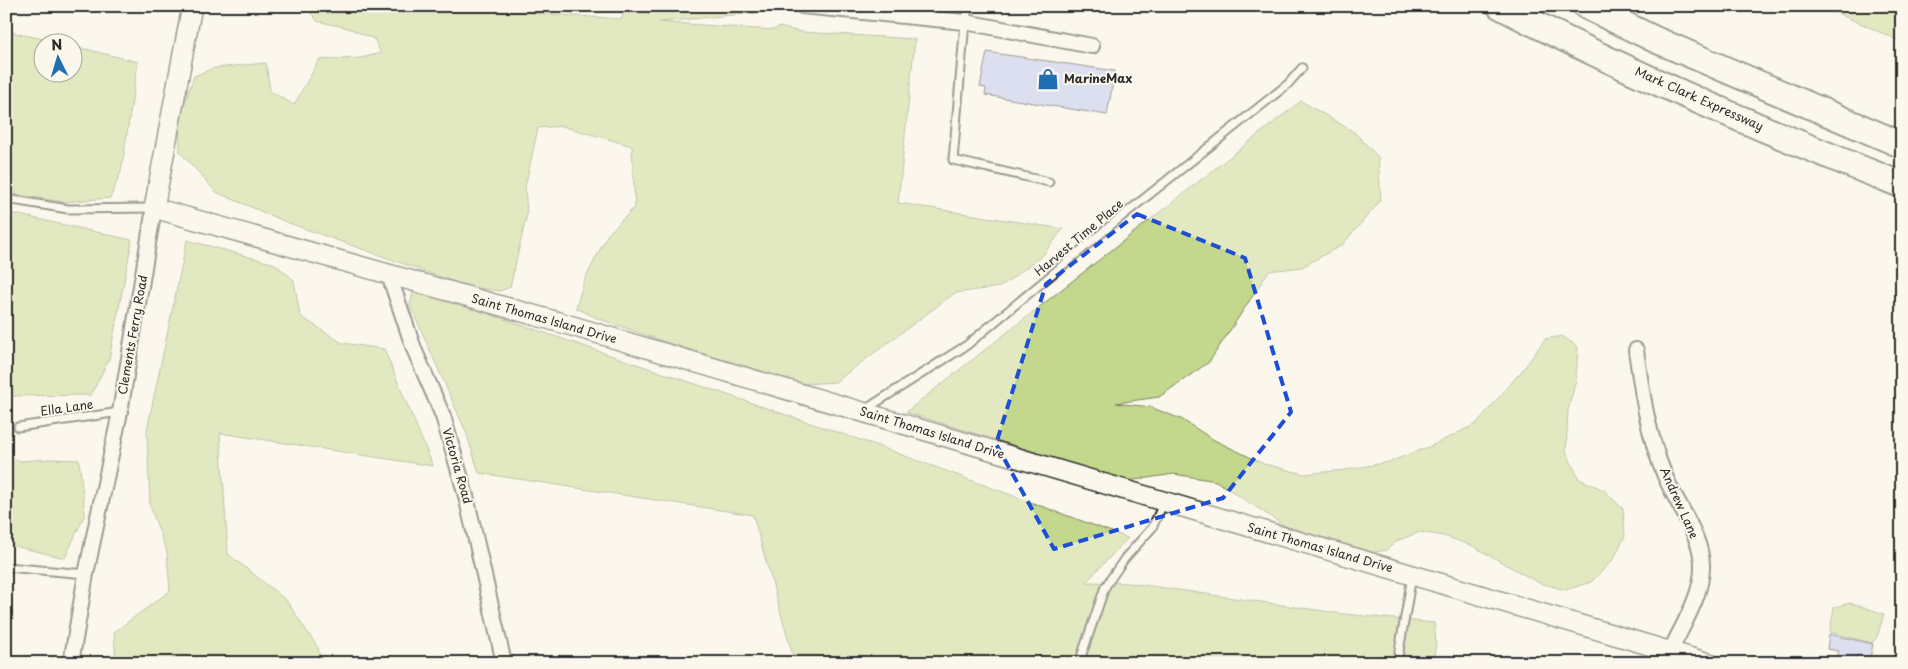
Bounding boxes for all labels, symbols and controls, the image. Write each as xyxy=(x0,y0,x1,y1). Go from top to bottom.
north arrow xyxy=(32,32,82,82)
text: N xyxy=(50,34,63,55)
street label: Mark Clark Expressway xyxy=(1632,62,1767,135)
shop icon: MarineMax xyxy=(1035,66,1061,92)
place label: MarineMax xyxy=(1064,69,1132,87)
street label: Harvest Time Place xyxy=(1030,195,1127,280)
street label: Clements Ferry Road xyxy=(113,274,151,396)
street label: Saint Thomas Island Drive xyxy=(469,289,619,347)
street label: Ella Lane xyxy=(39,394,95,420)
street label: Saint Thomas Island Drive xyxy=(858,401,1007,463)
street label: Victoria Road xyxy=(439,426,477,506)
street label: Andrew Lane xyxy=(1656,464,1704,541)
street label: Saint Thomas Island Drive xyxy=(1245,518,1395,576)

